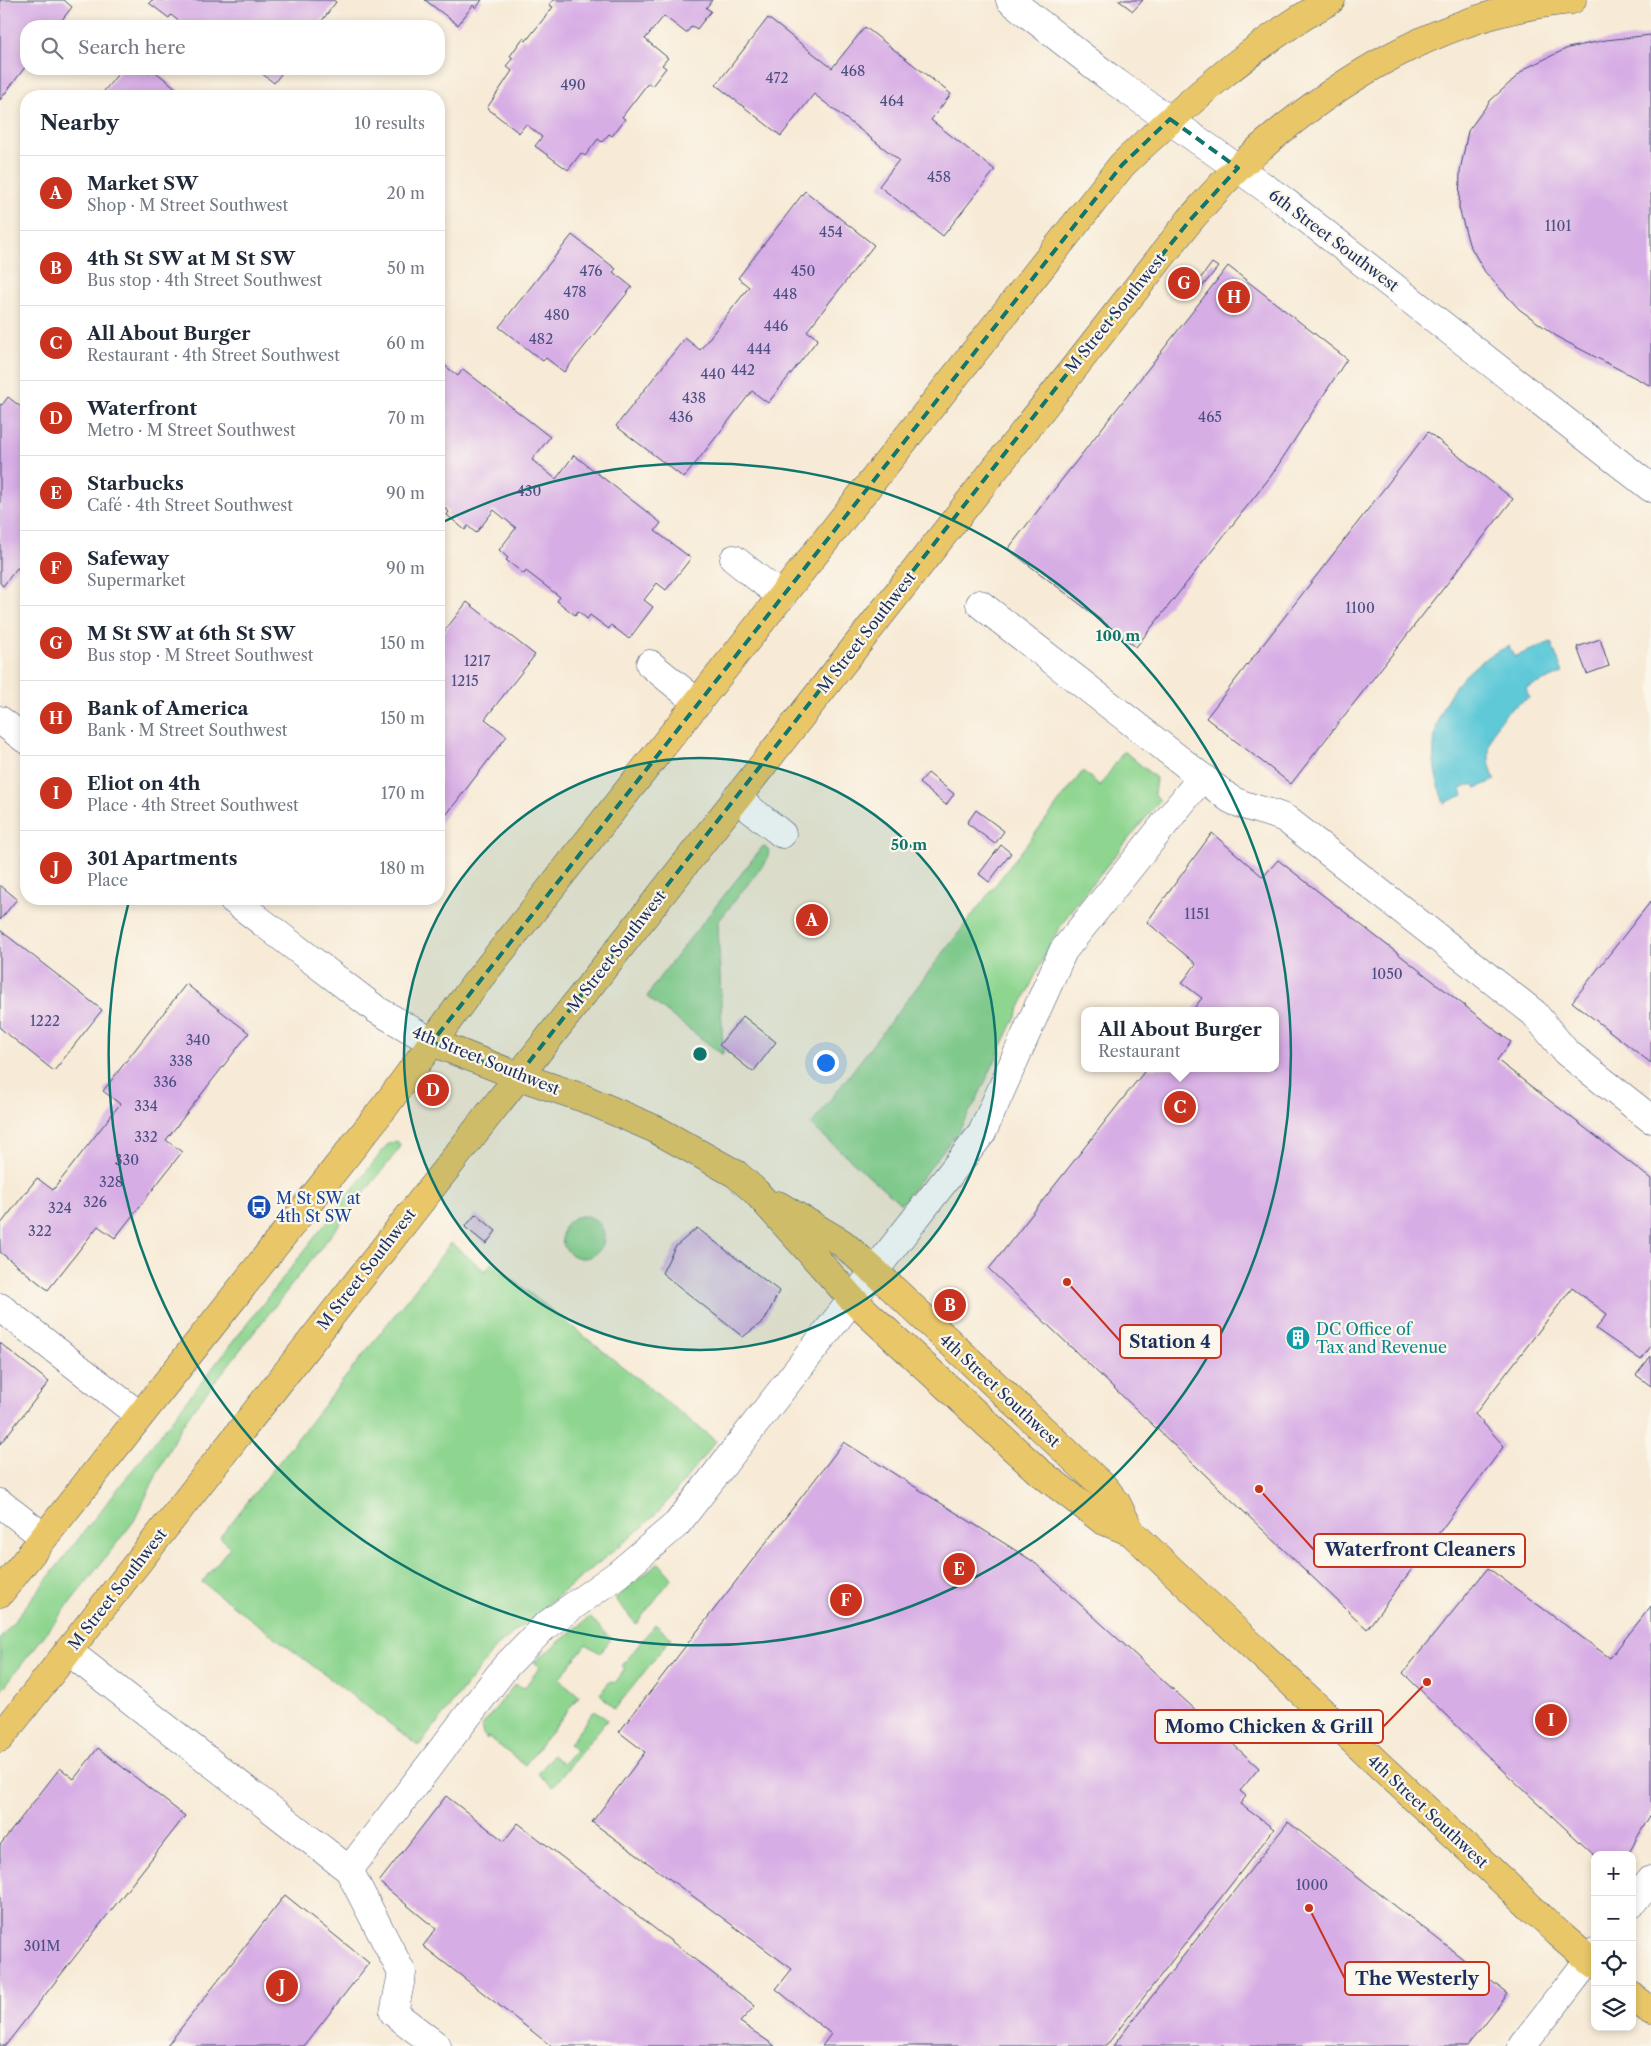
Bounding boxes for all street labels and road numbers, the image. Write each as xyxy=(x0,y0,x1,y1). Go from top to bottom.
street label: 6th Street Southwest xyxy=(1265,185,1403,296)
street label: M Street Southwest xyxy=(1060,249,1170,377)
street label: M Street Southwest xyxy=(812,567,920,697)
street label: M Street Southwest xyxy=(562,886,670,1016)
street label: 4th Street Southwest xyxy=(409,1021,563,1099)
street label: M Street Southwest xyxy=(312,1204,420,1334)
street label: 4th Street Southwest xyxy=(936,1329,1065,1451)
street label: M Street Southwest xyxy=(63,1524,171,1654)
street label: 4th Street Southwest xyxy=(1364,1750,1493,1872)

